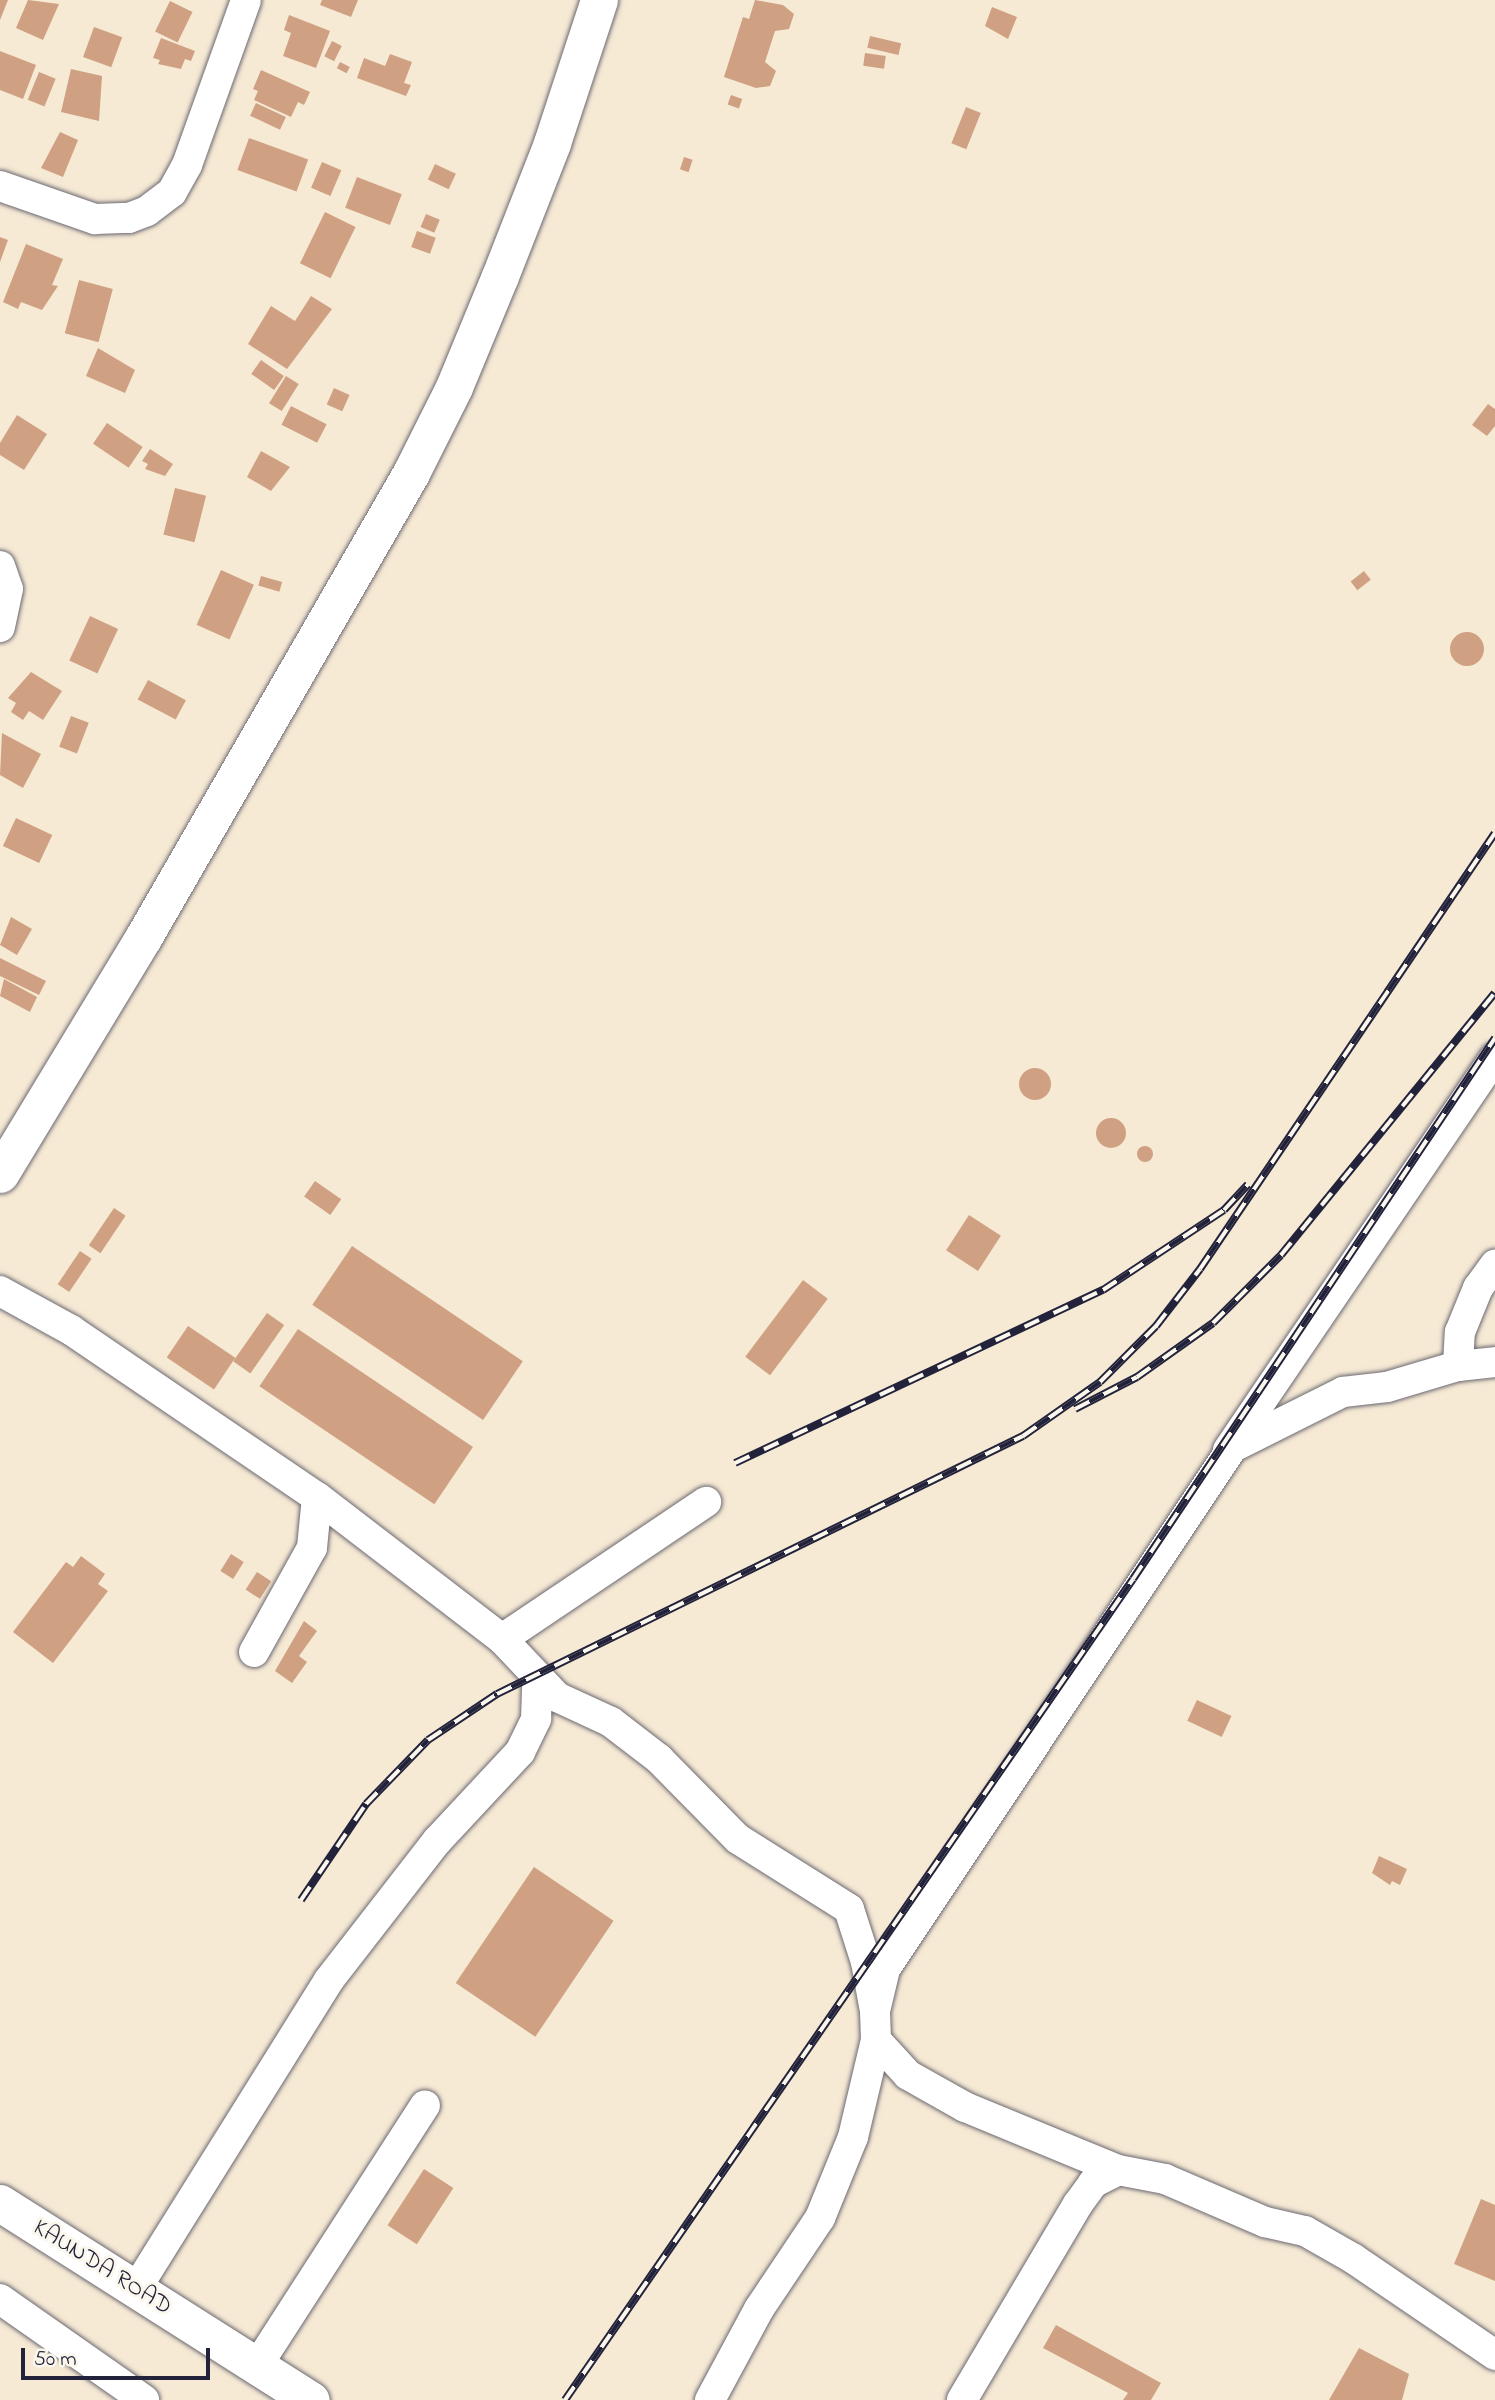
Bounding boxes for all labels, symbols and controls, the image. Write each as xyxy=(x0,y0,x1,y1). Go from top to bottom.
street label: KAUNDA ROAD xyxy=(27,2214,177,2322)
scale bar xyxy=(24,2334,214,2378)
text: 50 m xyxy=(34,2345,77,2375)

